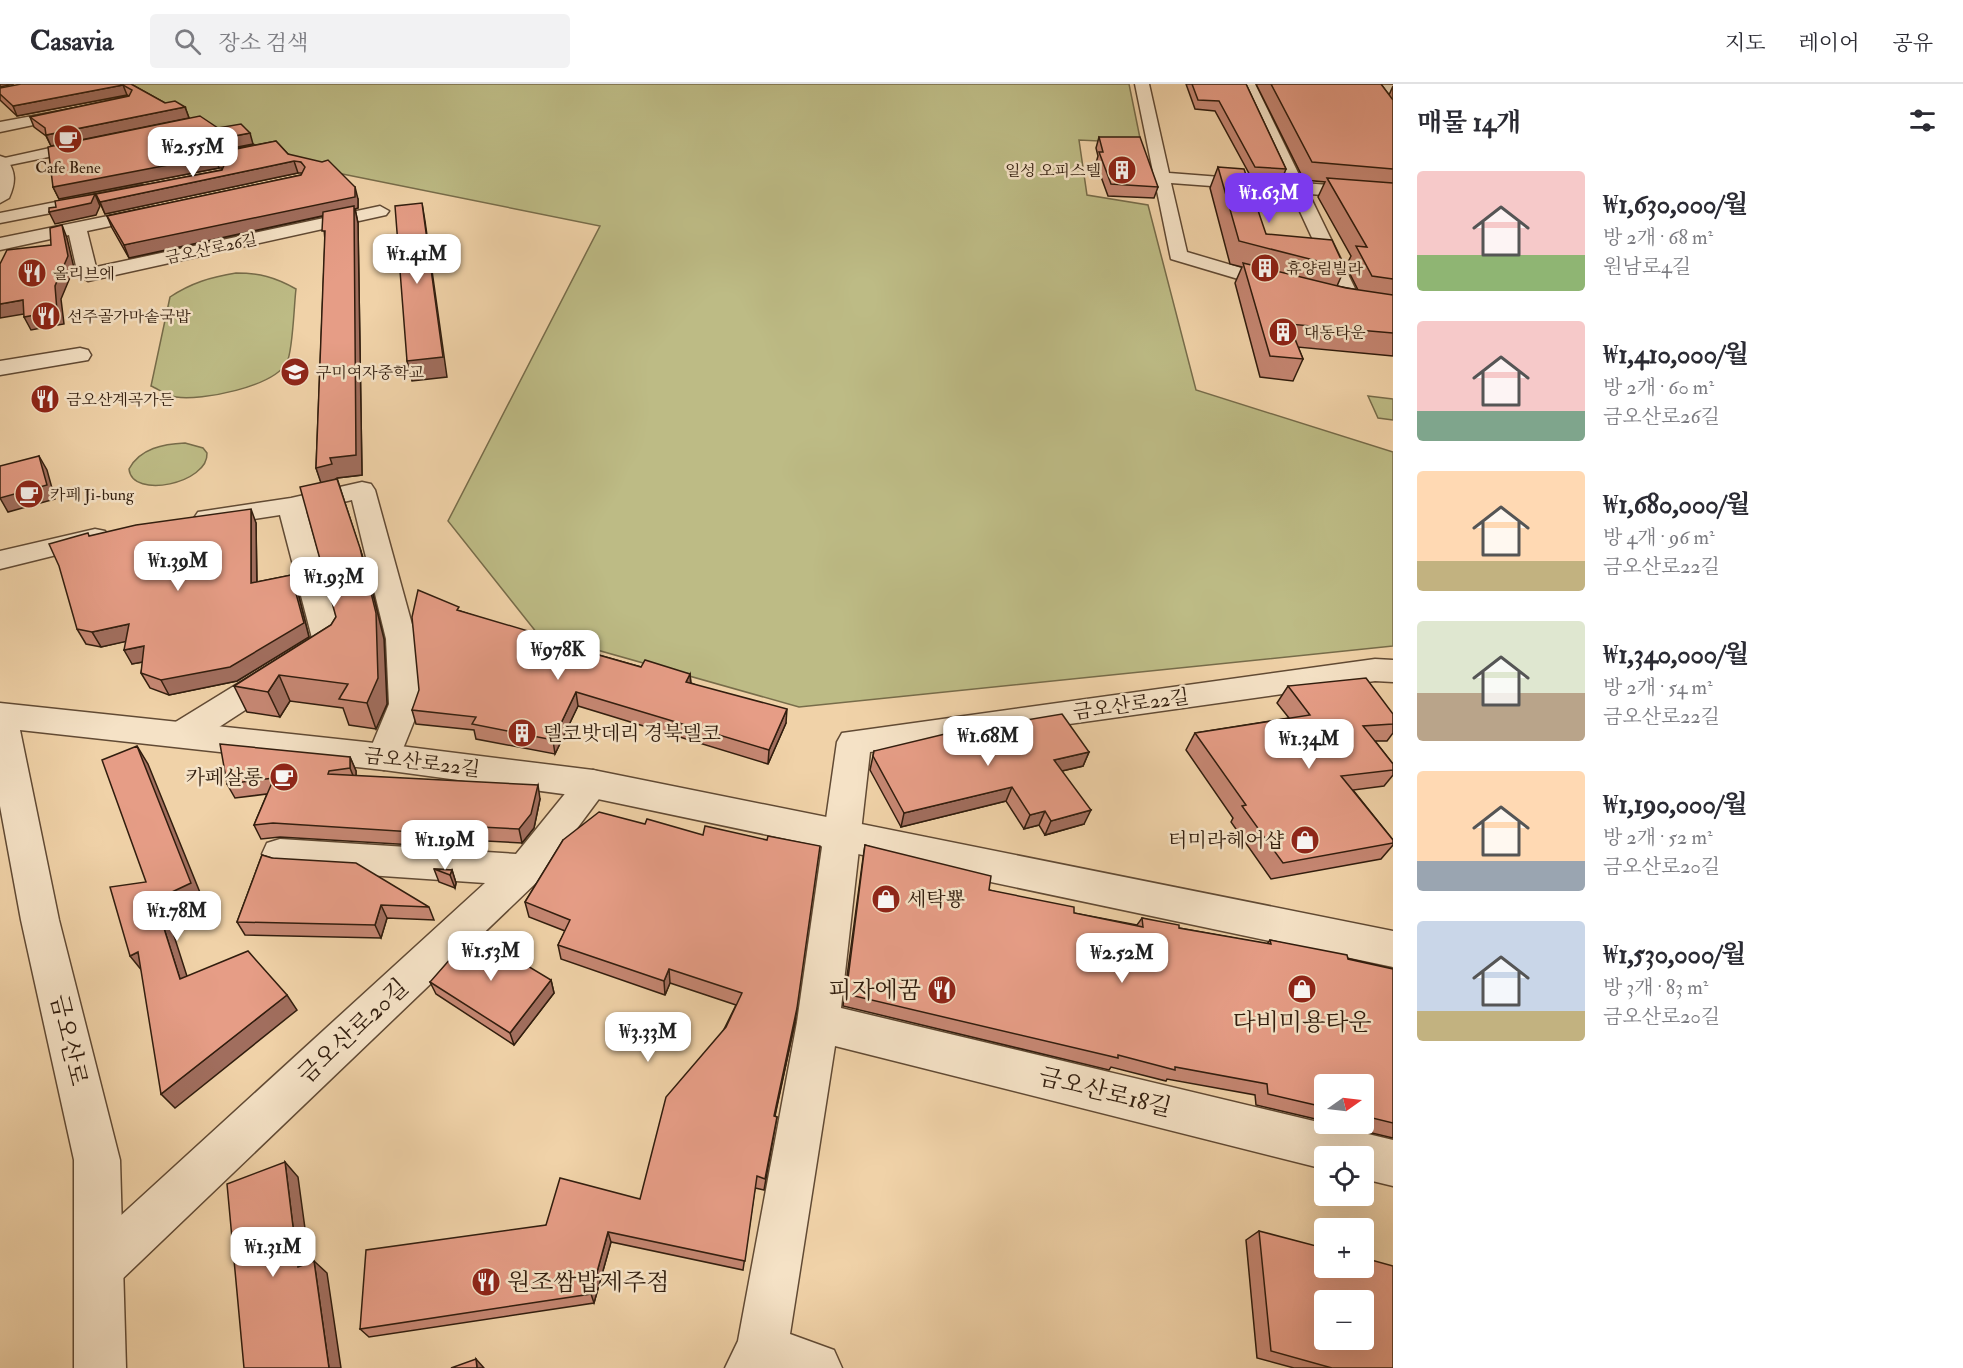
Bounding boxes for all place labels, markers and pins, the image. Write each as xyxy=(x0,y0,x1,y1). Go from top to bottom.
cafe icon: Cafe Bene xyxy=(52,123,84,155)
pin: ₩2.55M xyxy=(144,127,242,178)
building icon: 일성 오피스텔 xyxy=(1106,154,1138,186)
place label: Cafe Bene xyxy=(35,158,101,178)
place label: 일성 오피스텔 xyxy=(1005,161,1101,181)
pin: ₩1.63M xyxy=(1220,173,1318,224)
pin: ₩1.41M xyxy=(368,234,466,285)
building icon: 휴양림빌라 xyxy=(1249,252,1281,284)
restaurant icon: 올리브에 xyxy=(16,257,48,289)
place label: 휴양림빌라 xyxy=(1286,259,1364,279)
place label: 올리브에 xyxy=(53,264,115,284)
restaurant icon: 선주골가마솥국밥 xyxy=(30,300,62,332)
place label: 선주골가마솥국밥 xyxy=(67,307,191,327)
building icon: 대동타운 xyxy=(1267,316,1299,348)
place label: 대동타운 xyxy=(1304,323,1366,343)
school or university icon: 구미여자중학교 xyxy=(279,356,311,388)
place label: 구미여자중학교 xyxy=(316,363,424,383)
restaurant icon: 금오산계곡가든 xyxy=(29,383,61,415)
place label: 금오산계곡가든 xyxy=(66,390,175,410)
cafe icon: 카페 Ji-bung xyxy=(13,478,45,510)
place label: 카페 Ji-bung xyxy=(50,485,135,506)
pin: ₩1.39M xyxy=(129,541,227,592)
pin: ₩1.93M xyxy=(285,557,383,608)
pin: ₩978K xyxy=(516,630,600,681)
pin: ₩1.68M xyxy=(939,716,1037,767)
building icon: 델코밧데리 경북델코 xyxy=(506,717,538,749)
pin: ₩1.34M xyxy=(1260,719,1358,770)
place label: 델코밧데리 경북델코 xyxy=(543,721,721,746)
cafe icon: 카페살롱 xyxy=(268,761,300,793)
place label: 카페살롱 xyxy=(186,765,263,790)
pin: ₩1.19M xyxy=(396,820,494,871)
shop icon: 터미라헤어샵 xyxy=(1289,824,1321,856)
place label: 터미라헤어샵 xyxy=(1168,828,1285,853)
shop icon: 세탁뿅 xyxy=(870,883,902,915)
place label: 세탁뿅 xyxy=(907,887,965,912)
pin: ₩1.78M xyxy=(128,891,226,942)
pin: ₩1.53M xyxy=(442,931,540,982)
pin: ₩2.52M xyxy=(1073,933,1171,984)
shop icon: 다비미용타운 xyxy=(1286,973,1318,1005)
restaurant icon: 피자에꿈 xyxy=(926,974,958,1006)
place label: 피자에꿈 xyxy=(828,975,921,1006)
place label: 다비미용타운 xyxy=(1232,1007,1372,1038)
pin: ₩3.33M xyxy=(599,1012,697,1063)
pin: ₩1.31M xyxy=(224,1227,322,1278)
restaurant icon: 원조쌈밥제주점 xyxy=(470,1266,502,1298)
place label: 원조쌈밥제주점 xyxy=(507,1267,669,1298)

